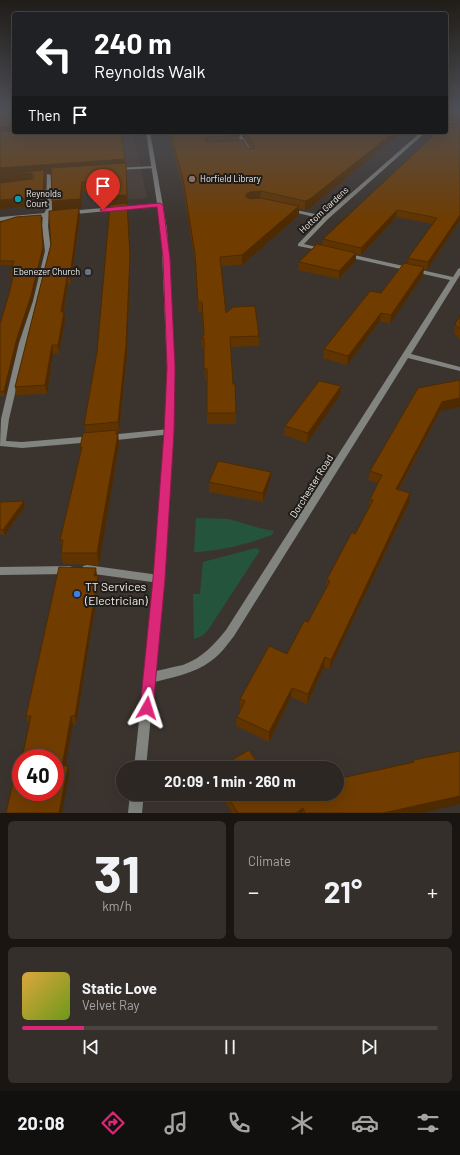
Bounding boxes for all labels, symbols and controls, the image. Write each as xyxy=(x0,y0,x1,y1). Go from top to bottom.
text: 240 m xyxy=(94,26,172,60)
icon: left xyxy=(28,28,80,80)
text: Reynolds Walk xyxy=(94,60,206,82)
icon: arrive xyxy=(69,104,91,126)
text: Then xyxy=(28,106,61,124)
pin xyxy=(86,169,120,210)
place label: Horfield Library xyxy=(200,173,261,184)
marker: Horfield Library xyxy=(187,174,197,184)
icon: arrive xyxy=(92,175,114,197)
street label: Hottom Gardens xyxy=(297,184,351,235)
place label: Reynolds Court xyxy=(26,188,61,209)
marker: Reynolds Court xyxy=(13,194,23,204)
place label: Ebenezer Church xyxy=(14,266,80,277)
marker: Ebenezer Church xyxy=(83,267,93,277)
street label: Dorchester Road xyxy=(287,452,335,520)
place label: TT Services (Electrician) xyxy=(84,579,148,607)
marker: TT Services (Electrician) xyxy=(72,589,82,599)
position arrow xyxy=(126,687,168,729)
speed limit sign: 40 xyxy=(12,749,64,801)
text: 20:09 · 1 min · 260 m xyxy=(164,772,296,790)
text: 31 xyxy=(94,841,140,903)
text: Climate xyxy=(248,853,291,869)
text: 21° xyxy=(324,873,362,909)
text: − xyxy=(248,878,259,904)
text: + xyxy=(427,878,438,904)
text: km/h xyxy=(102,898,132,914)
text: Static Love xyxy=(82,979,157,997)
text: Velvet Ray xyxy=(82,997,140,1013)
icon: previous xyxy=(80,1036,102,1058)
icon: pause xyxy=(219,1036,241,1058)
icon: next xyxy=(358,1036,380,1058)
icon: directions xyxy=(99,1109,127,1137)
icon: music xyxy=(162,1109,190,1137)
icon: phone xyxy=(225,1109,253,1137)
icon: climate xyxy=(288,1109,316,1137)
icon: car xyxy=(351,1109,379,1137)
icon: filters xyxy=(414,1109,442,1137)
text: 20:08 xyxy=(18,1112,64,1134)

